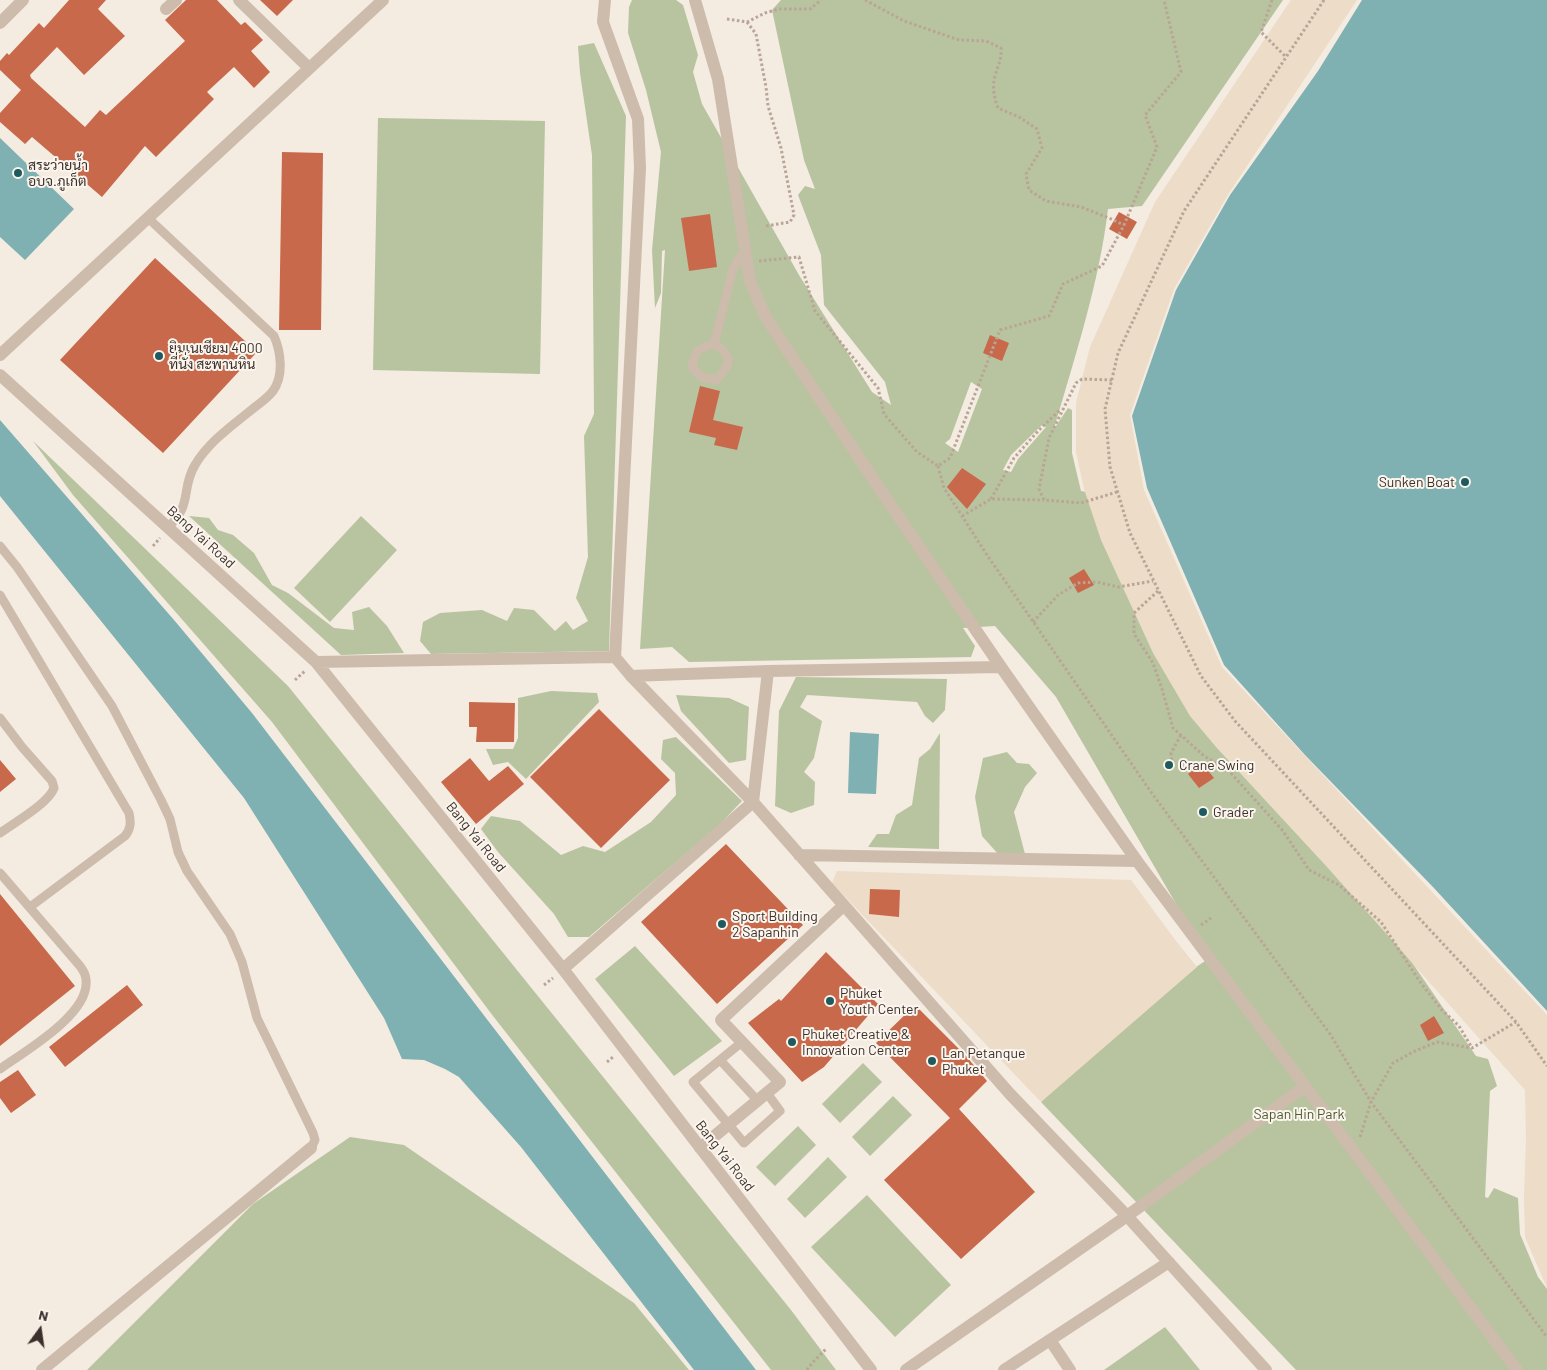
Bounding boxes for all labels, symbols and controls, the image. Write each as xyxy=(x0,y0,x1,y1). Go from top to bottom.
place label: สระว่ายน้ำ อบจ.ภูเก็ต xyxy=(28,157,88,190)
marker: สระว่ายน้ำ อบจ.ภูเก็ต xyxy=(12,167,24,179)
place label: ยิมเนเซียม 4000 ที่นั่ง สะพานหิน xyxy=(169,340,263,372)
marker: ยิมเนเซียม 4000 ที่นั่ง สะพานหิน xyxy=(153,350,165,362)
place label: Sunken Boat xyxy=(1379,474,1455,490)
marker: Sunken Boat xyxy=(1459,476,1471,488)
street label: Bang Yai Road xyxy=(164,502,238,572)
place label: Crane Swing xyxy=(1179,757,1254,773)
marker: Crane Swing xyxy=(1163,759,1175,771)
street label: Bang Yai Road xyxy=(443,799,509,875)
place label: Grader xyxy=(1213,804,1254,820)
marker: Grader xyxy=(1197,806,1209,818)
place label: Sport Building 2 Sapanhin xyxy=(732,908,818,940)
marker: Sport Building 2 Sapanhin xyxy=(716,918,728,930)
place label: Phuket Youth Center xyxy=(840,985,919,1018)
marker: Phuket Youth Center xyxy=(824,995,836,1007)
place label: Phuket Creative & Innovation Center xyxy=(802,1026,910,1058)
marker: Phuket Creative & Innovation Center xyxy=(786,1036,798,1048)
place label: Lan Petanque Phuket xyxy=(942,1045,1025,1078)
marker: Lan Petanque Phuket xyxy=(926,1055,938,1067)
park label: Sapan Hin Park xyxy=(1253,1106,1345,1122)
street label: Bang Yai Road xyxy=(692,1117,758,1195)
north arrow xyxy=(15,1305,65,1355)
text: N xyxy=(37,1306,50,1324)

